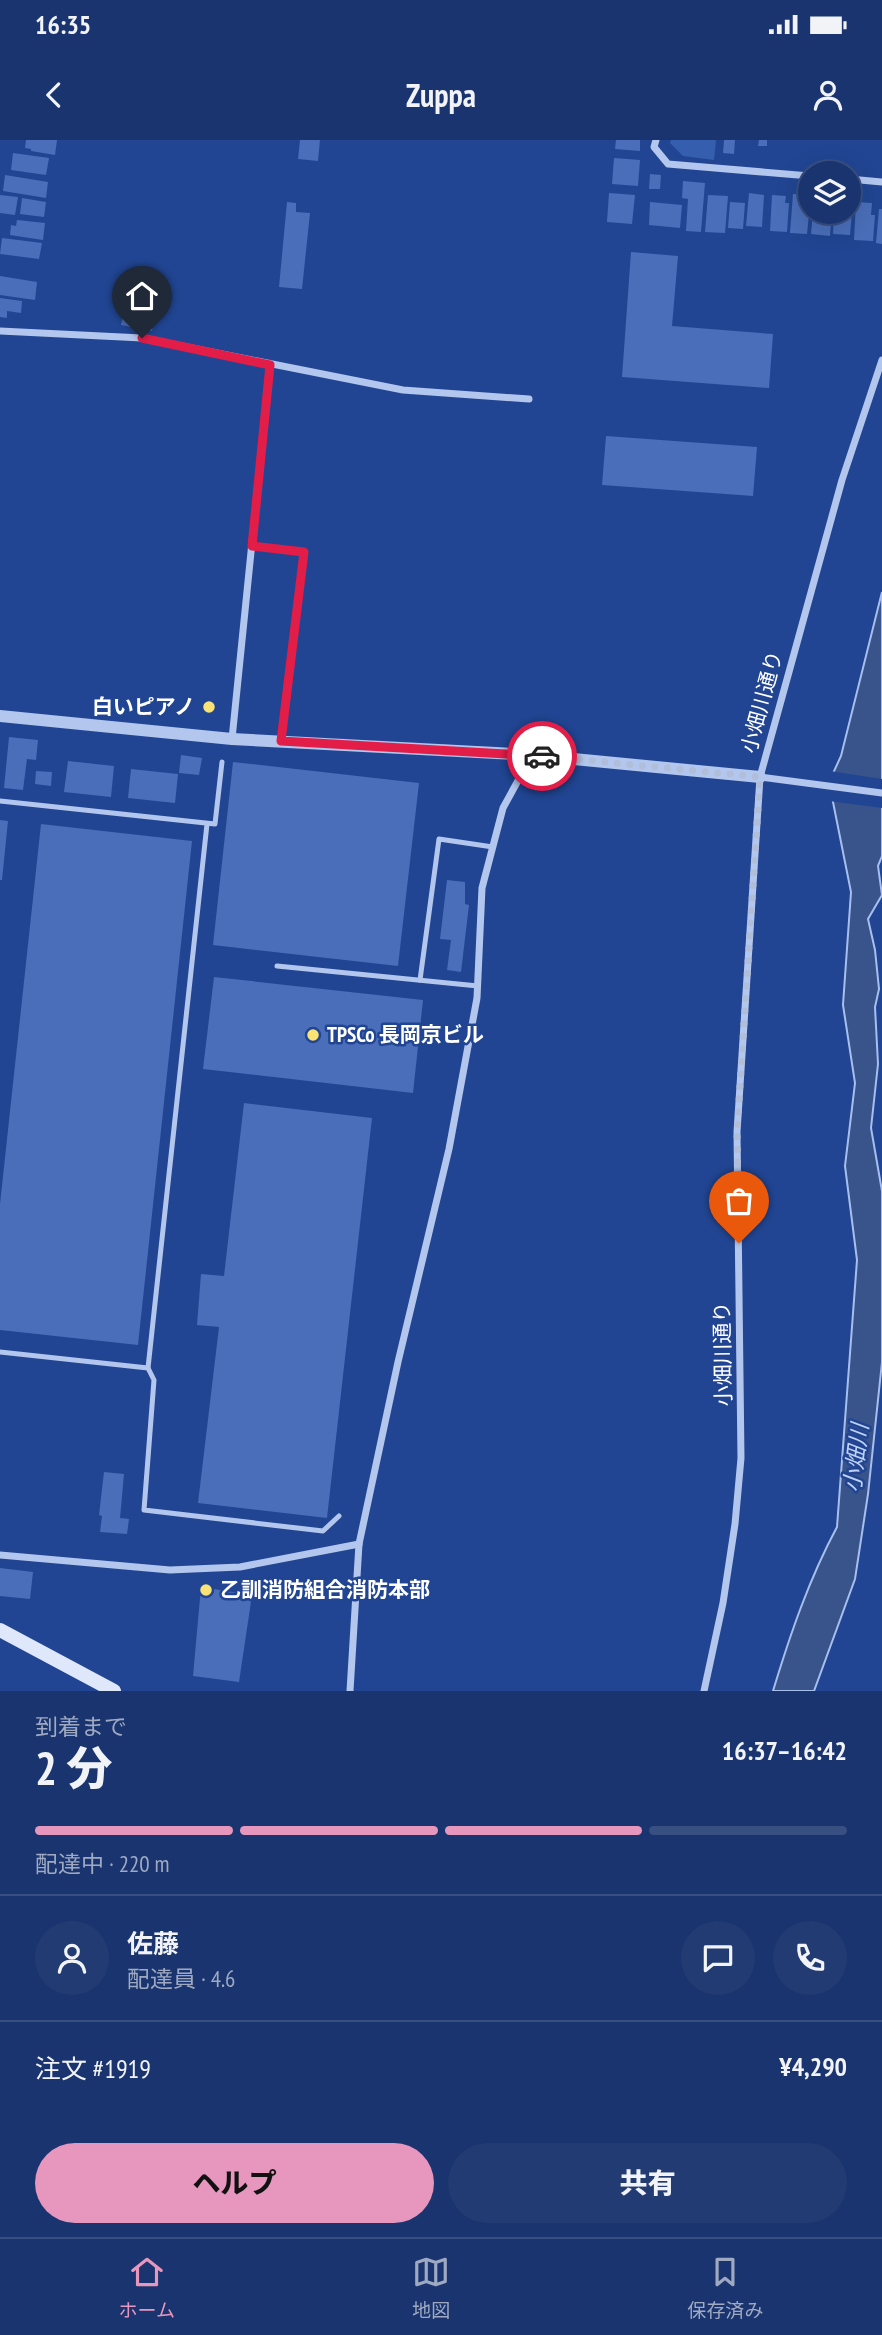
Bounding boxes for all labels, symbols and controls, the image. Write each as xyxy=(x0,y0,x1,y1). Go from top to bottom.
text: 16:35 xyxy=(35,8,91,41)
text: Zuppa xyxy=(406,74,476,116)
icon: back xyxy=(35,76,73,114)
icon: person xyxy=(809,76,847,114)
map controls xyxy=(798,161,861,224)
button: layers xyxy=(798,161,861,224)
pin xyxy=(112,266,172,338)
icon: home xyxy=(123,277,161,315)
street label: 小畑川通り xyxy=(735,648,788,756)
place label: 白いピアノ xyxy=(92,693,195,720)
marker: 白いピアノ xyxy=(201,699,217,715)
courier xyxy=(507,721,577,791)
icon: car xyxy=(523,737,561,775)
place label: TPSCo 長岡京ビル xyxy=(327,1021,484,1048)
marker: TPSCo 長岡京ビル xyxy=(305,1027,321,1043)
pin xyxy=(709,1171,769,1243)
icon: bag xyxy=(720,1182,758,1220)
street label: 小畑川通り xyxy=(708,1301,737,1407)
water label: 小畑川 xyxy=(837,1419,874,1494)
place label: 乙訓消防組合消防本部 xyxy=(220,1576,430,1603)
marker: 乙訓消防組合消防本部 xyxy=(198,1582,214,1598)
text: 到着まで xyxy=(35,1712,127,1741)
text: 16:37–16:42 xyxy=(722,1734,847,1767)
text: 2 分 xyxy=(35,1738,112,1798)
text: 配達中 · 220 m xyxy=(35,1849,170,1878)
button: person xyxy=(35,1921,109,1995)
button: chat xyxy=(681,1921,755,1995)
button: phone xyxy=(773,1921,847,1995)
text: 佐藤 xyxy=(127,1927,179,1960)
text: 配達員 · 4.6 xyxy=(127,1964,235,1993)
text: ¥4,290 xyxy=(779,2050,847,2083)
text: 注文 #1919 xyxy=(35,2052,151,2085)
button: ヘルプ xyxy=(35,2143,434,2223)
button: 共有 xyxy=(448,2143,847,2223)
tab: ホーム xyxy=(119,2253,175,2322)
tab: 地図 xyxy=(412,2253,450,2322)
tab: 保存済み xyxy=(687,2253,763,2322)

